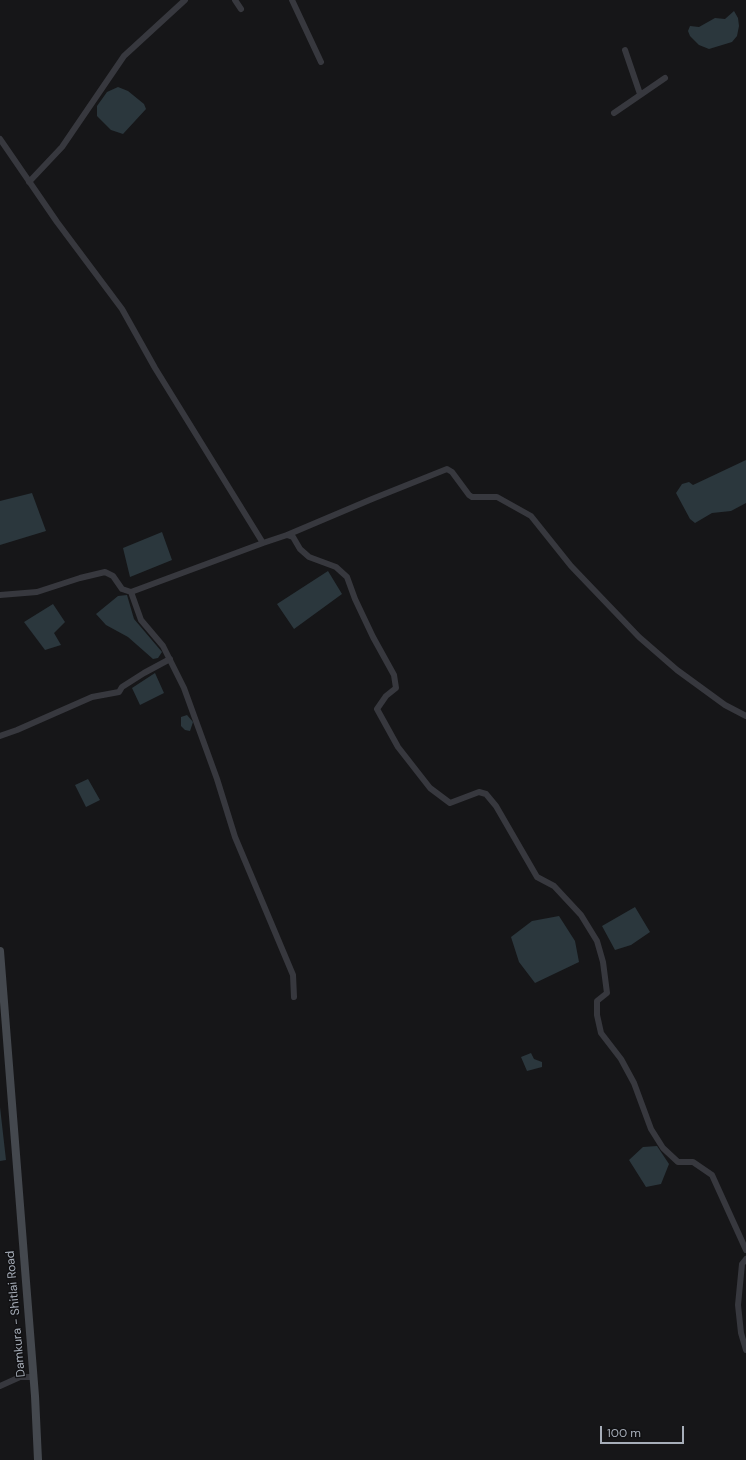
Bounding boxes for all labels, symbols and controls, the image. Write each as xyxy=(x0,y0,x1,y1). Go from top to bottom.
street label: Damkura - Shitlai Road xyxy=(3,1250,29,1378)
scale bar xyxy=(602,1418,686,1444)
text: 100 m xyxy=(607,1425,641,1441)

